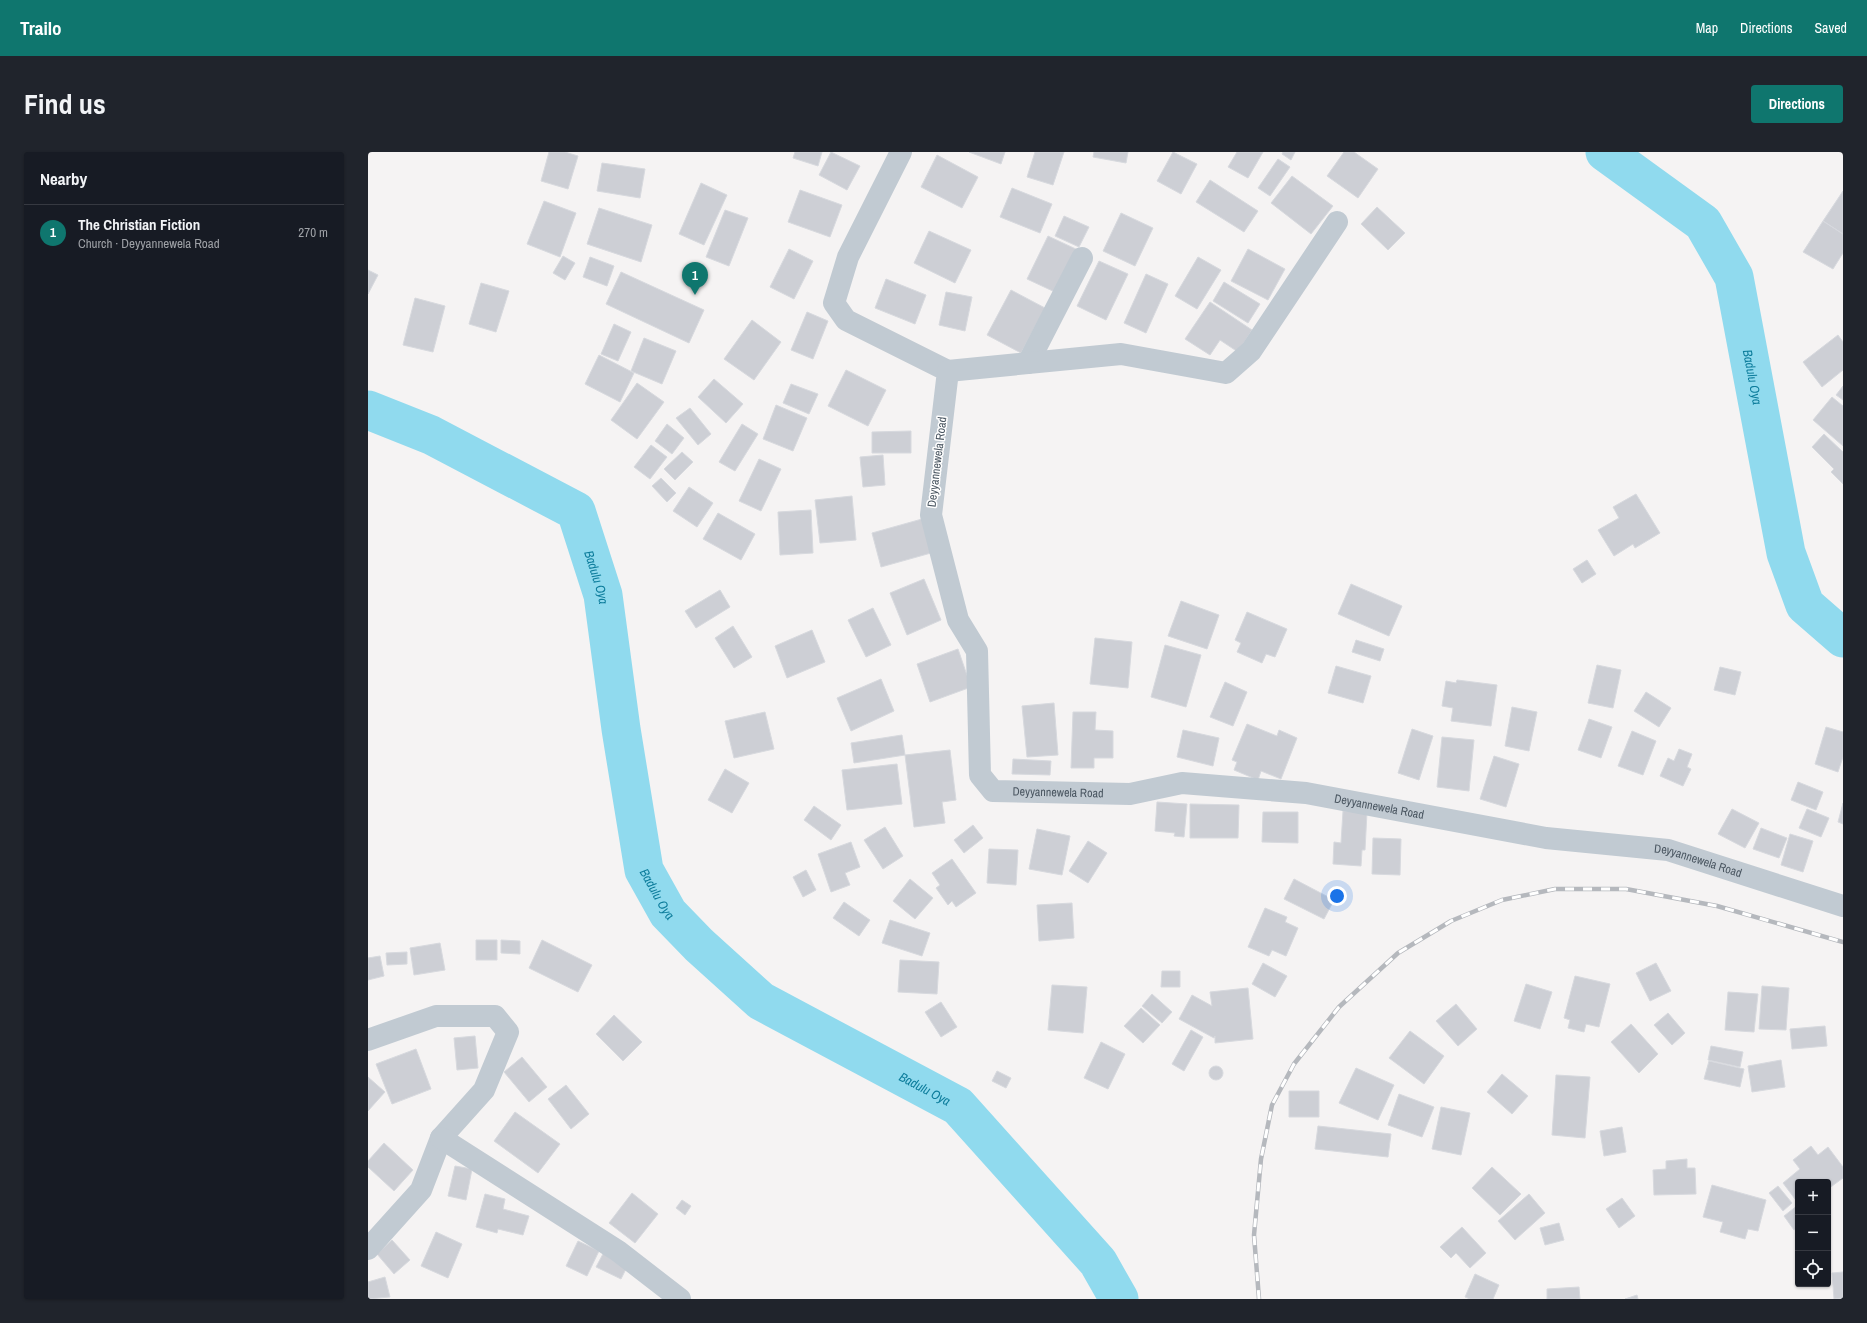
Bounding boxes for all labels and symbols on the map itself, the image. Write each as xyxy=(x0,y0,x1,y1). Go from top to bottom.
pin: 1 xyxy=(682,262,708,295)
water label: Badulu Oya xyxy=(1739,348,1766,406)
street label: Deyyannewela Road xyxy=(924,416,950,508)
water label: Badulu Oya xyxy=(581,548,613,605)
street label: Deyyannewela Road xyxy=(1012,783,1104,801)
street label: Deyyannewela Road xyxy=(1333,790,1425,823)
street label: Deyyannewela Road xyxy=(1653,841,1744,881)
water label: Badulu Oya xyxy=(636,865,678,923)
your location xyxy=(1327,886,1347,906)
water label: Badulu Oya xyxy=(896,1068,954,1109)

